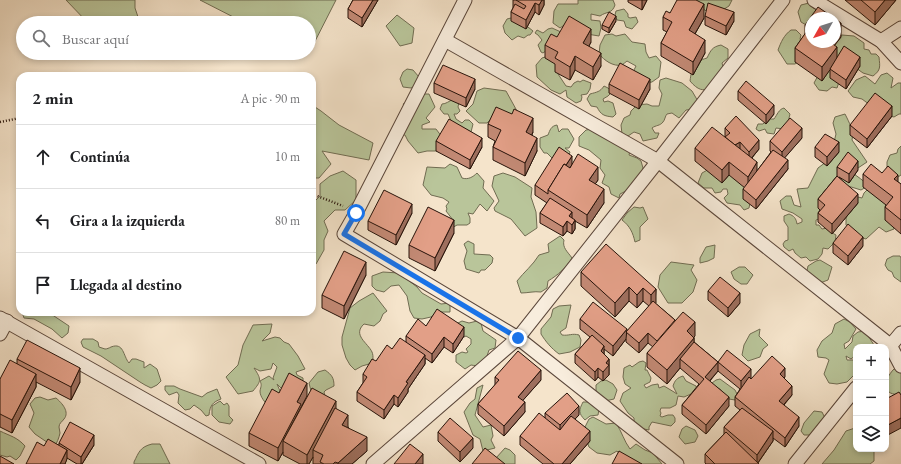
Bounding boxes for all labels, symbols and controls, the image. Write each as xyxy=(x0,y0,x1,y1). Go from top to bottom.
north arrow xyxy=(805,12,841,48)
search box xyxy=(16,16,316,60)
icon: search xyxy=(30,27,52,49)
text: Buscar aquí xyxy=(62,29,129,48)
text: 2 min xyxy=(32,87,73,109)
text: A pie · 90 m xyxy=(240,90,300,107)
icon: ahead xyxy=(32,146,54,168)
text: Continúa xyxy=(70,147,130,166)
text: 10 m xyxy=(275,148,300,165)
route start xyxy=(347,204,365,222)
icon: left xyxy=(32,210,54,232)
text: Gira a la izquierda xyxy=(70,211,185,230)
text: 80 m xyxy=(275,212,300,229)
icon: arrive xyxy=(32,274,54,296)
text: Llegada al destino xyxy=(70,275,182,294)
route end xyxy=(509,329,527,347)
map controls xyxy=(853,344,889,452)
button: + xyxy=(853,344,889,380)
button: − xyxy=(853,380,889,416)
button: layers xyxy=(853,416,889,452)

